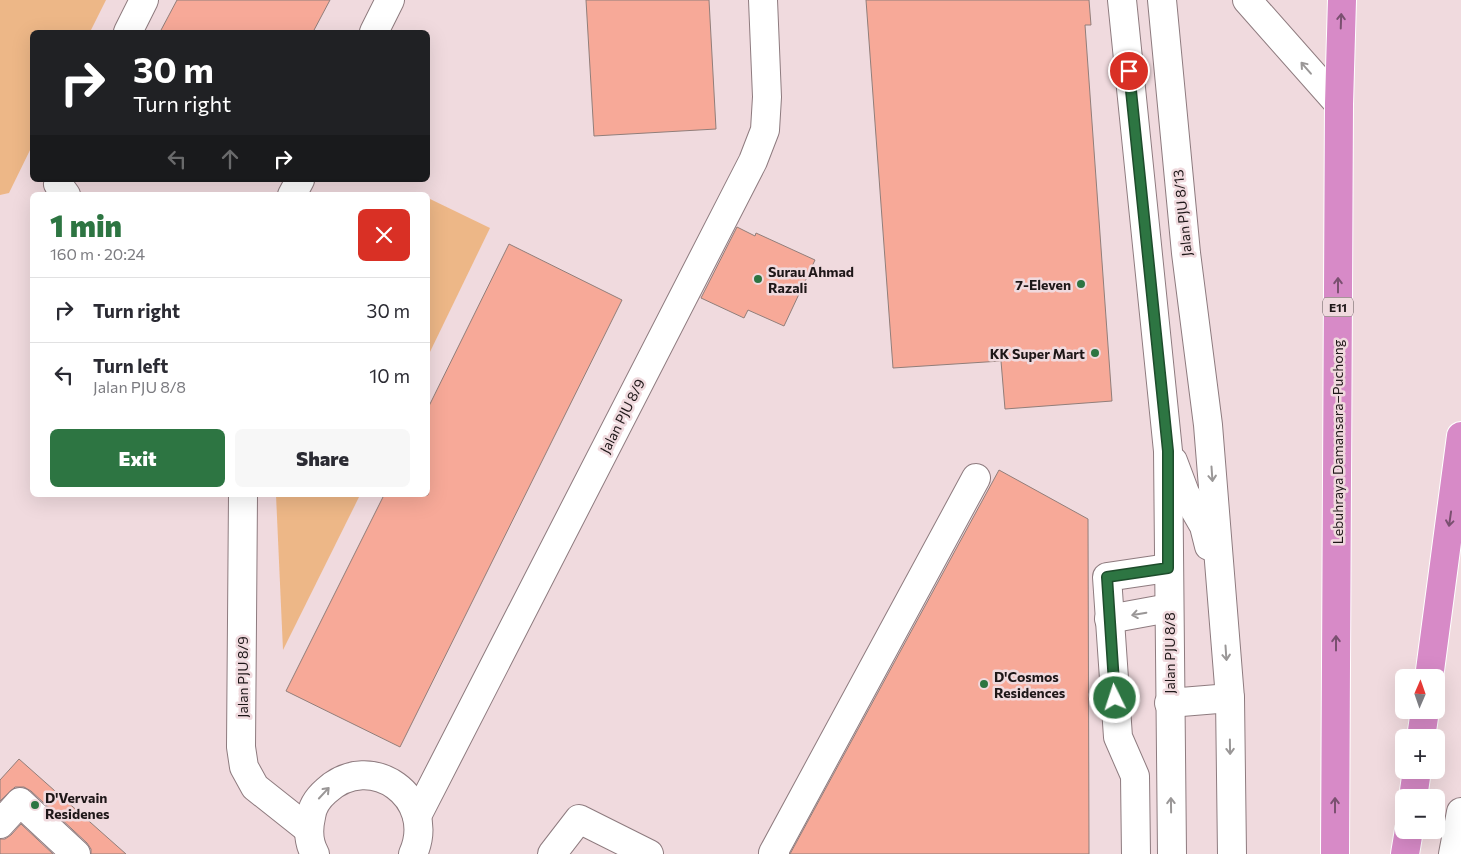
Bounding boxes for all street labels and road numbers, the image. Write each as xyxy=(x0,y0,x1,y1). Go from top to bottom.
street label: Jalan PJU 8/13 xyxy=(1169,169,1195,257)
road number: E11 xyxy=(1323,298,1353,316)
street label: Lebuhraya Damansara–Puchong xyxy=(1329,339,1346,544)
street label: Jalan PJU 8/9 xyxy=(596,376,648,456)
street label: Jalan PJU 8/8 xyxy=(1161,612,1178,694)
street label: Jalan PJU 8/9 xyxy=(234,636,251,718)

